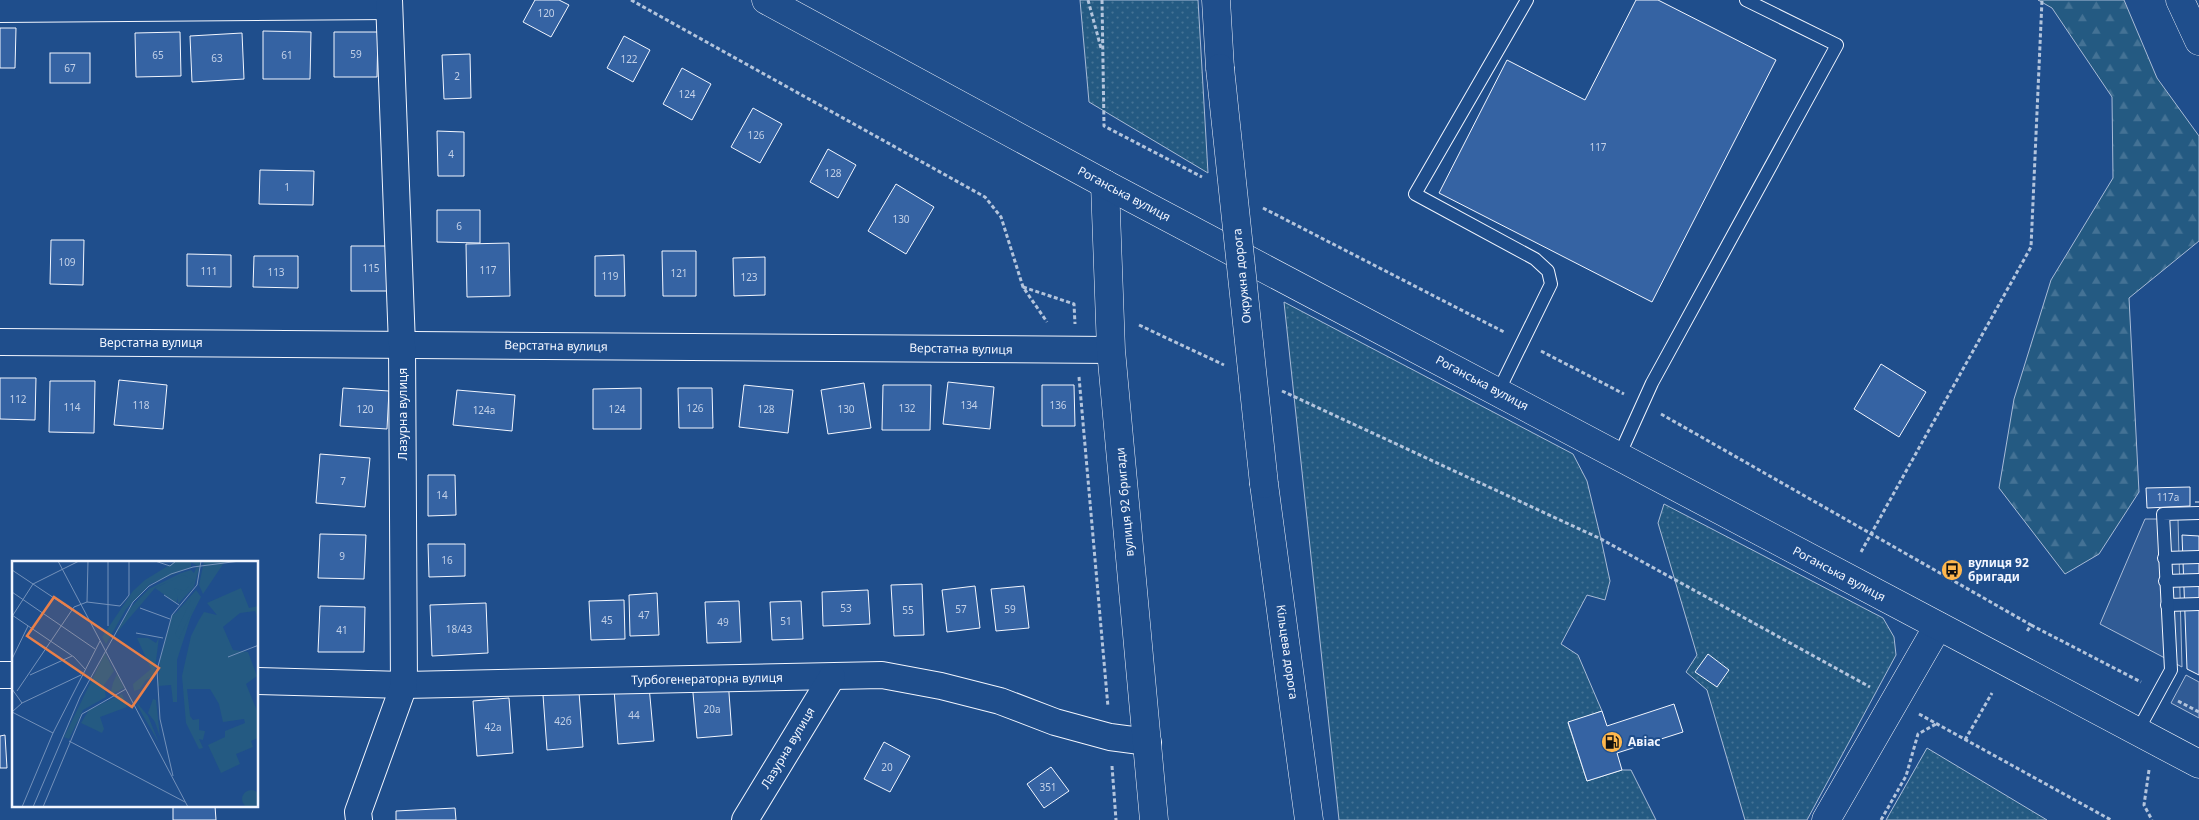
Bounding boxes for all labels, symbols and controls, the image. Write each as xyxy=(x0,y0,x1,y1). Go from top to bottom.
house number: 120 xyxy=(537,6,555,20)
house number: 59 xyxy=(350,47,362,61)
house number: 65 xyxy=(152,48,164,62)
house number: 61 xyxy=(281,48,293,62)
house number: 63 xyxy=(211,51,223,65)
house number: 122 xyxy=(620,52,638,66)
house number: 67 xyxy=(64,61,76,75)
house number: 2 xyxy=(454,69,460,83)
house number: 124 xyxy=(678,87,696,101)
house number: 126 xyxy=(747,128,765,142)
house number: 117 xyxy=(1589,140,1607,154)
house number: 4 xyxy=(448,147,454,161)
street label: Роганська вулиця xyxy=(1075,162,1174,225)
house number: 128 xyxy=(824,166,842,180)
house number: 1 xyxy=(284,180,290,194)
house number: 130 xyxy=(892,212,910,226)
house number: 6 xyxy=(456,219,462,233)
street label: Окружна дорога xyxy=(1228,228,1255,324)
house number: 109 xyxy=(58,255,76,269)
house number: 115 xyxy=(362,261,380,275)
house number: 117 xyxy=(479,263,497,277)
house number: 111 xyxy=(200,264,218,278)
house number: 113 xyxy=(267,265,285,279)
house number: 121 xyxy=(670,266,688,280)
house number: 119 xyxy=(601,269,619,283)
house number: 123 xyxy=(740,270,758,284)
street label: Верстатна вулиця xyxy=(99,334,203,351)
street label: Верстатна вулиця xyxy=(504,336,608,355)
street label: Верстатна вулиця xyxy=(909,339,1013,358)
street label: Роганська вулиця xyxy=(1433,351,1532,414)
street label: Лазурна вулиця xyxy=(394,368,411,460)
house number: 112 xyxy=(9,392,27,406)
house number: 118 xyxy=(132,398,150,412)
house number: 134 xyxy=(960,398,978,412)
house number: 136 xyxy=(1049,398,1067,412)
house number: 114 xyxy=(63,400,81,414)
house number: 126 xyxy=(686,401,704,415)
house number: 132 xyxy=(898,401,916,415)
house number: 120 xyxy=(356,402,374,416)
house number: 124 xyxy=(608,402,626,416)
house number: 128 xyxy=(757,402,775,416)
house number: 130 xyxy=(837,402,855,416)
house number: 124а xyxy=(473,403,495,417)
street label: вулиця 92 бригади xyxy=(1111,447,1138,557)
house number: 7 xyxy=(340,474,346,488)
house number: 14 xyxy=(436,488,448,502)
house number: 117а xyxy=(2157,490,2179,504)
street label: Роганська вулиця xyxy=(1790,542,1889,605)
house number: 9 xyxy=(339,549,345,563)
house number: 16 xyxy=(441,553,453,567)
place label: вулиця 92 бригади xyxy=(1968,554,2029,585)
bus stop icon: вулиця 92 бригади xyxy=(1940,558,1964,582)
inset map xyxy=(12,561,259,808)
house number: 53 xyxy=(840,601,852,615)
house number: 57 xyxy=(955,602,967,616)
house number: 59 xyxy=(1004,602,1016,616)
house number: 55 xyxy=(902,603,914,617)
street label: Кільцева дорога xyxy=(1272,603,1303,700)
house number: 47 xyxy=(638,608,650,622)
house number: 45 xyxy=(601,613,613,627)
house number: 51 xyxy=(780,614,792,628)
house number: 49 xyxy=(717,615,729,629)
house number: 18/43 xyxy=(446,622,473,636)
house number: 41 xyxy=(336,623,348,637)
street label: Турбогенераторна вулиця xyxy=(631,669,783,688)
house number: 20а xyxy=(704,702,721,716)
street label: Лазурна вулиця xyxy=(757,704,819,792)
house number: 44 xyxy=(628,708,640,722)
house number: 42б xyxy=(554,714,572,728)
house number: 42а xyxy=(485,720,502,734)
fuel station icon: Авіас xyxy=(1600,730,1624,754)
place label: Авіас xyxy=(1628,733,1661,750)
house number: 20 xyxy=(881,760,893,774)
house number: 351 xyxy=(1039,780,1057,794)

